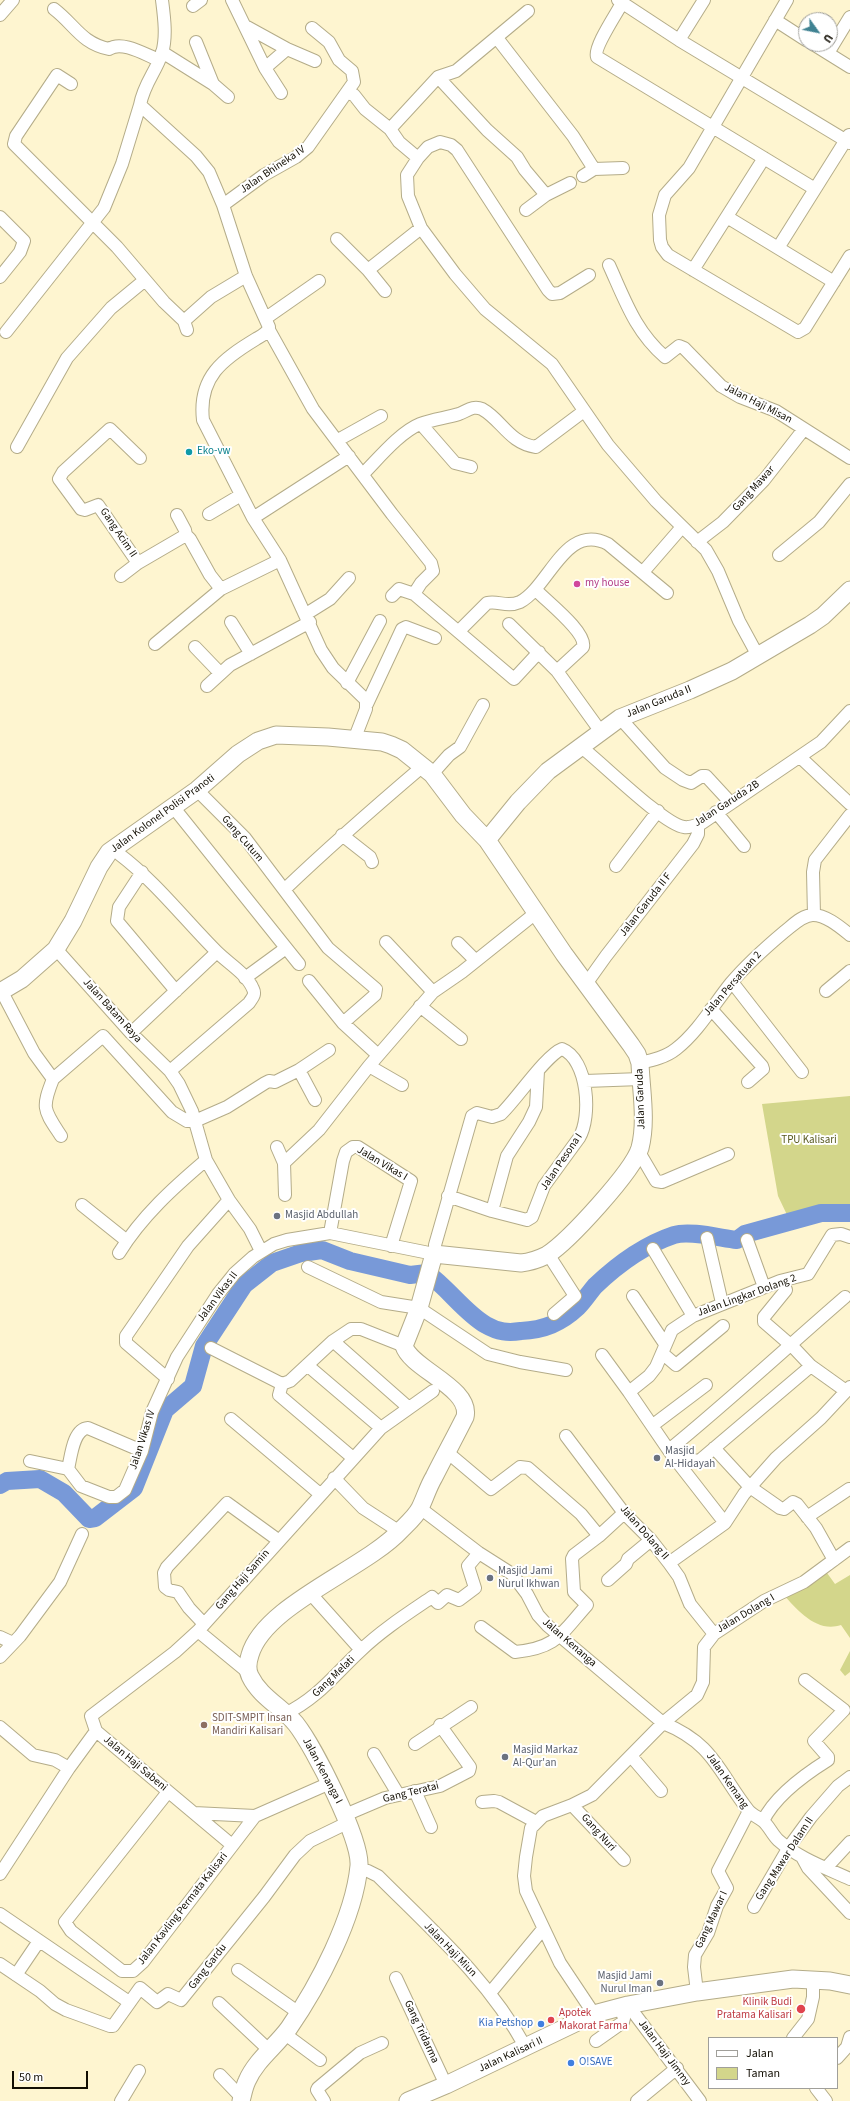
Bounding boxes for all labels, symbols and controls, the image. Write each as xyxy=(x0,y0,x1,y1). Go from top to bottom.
north arrow xyxy=(798,12,838,52)
text: U xyxy=(819,31,836,45)
street label: Jalan Bhineka IV xyxy=(238,143,308,197)
street label: Jalan Haji Misan xyxy=(722,381,794,427)
place label: Eko-vw xyxy=(197,445,230,459)
marker: Eko-vw xyxy=(184,447,194,457)
street label: Gang Mawar xyxy=(730,463,778,515)
street label: Gang Acim II xyxy=(97,506,139,560)
place label: my house xyxy=(585,577,629,591)
marker: my house xyxy=(572,579,582,589)
street label: Jalan Garuda II xyxy=(624,683,694,721)
street label: Jalan Kolonel Polisi Pranoti xyxy=(108,772,218,856)
street label: Jalan Garuda 2B xyxy=(692,778,762,830)
street label: Gang Cutum xyxy=(218,813,266,865)
street label: Jalan Garuda II F xyxy=(617,871,675,939)
street label: Jalan Persatuan 2 xyxy=(701,949,765,1019)
street label: Jalan Batam Raya xyxy=(80,976,144,1046)
street label: Jalan Garuda xyxy=(633,1068,649,1130)
street label: Jalan Pesona I xyxy=(538,1131,586,1193)
park label: TPU Kalisari xyxy=(781,1134,837,1148)
street label: Jalan Vikas I xyxy=(354,1144,410,1184)
place label: Masjid Abdullah xyxy=(285,1209,358,1223)
marker: Masjid Abdullah xyxy=(272,1211,282,1221)
street label: Jalan Vikas II xyxy=(195,1269,241,1325)
street label: Jalan Lingkar Dolang 2 xyxy=(696,1272,798,1320)
street label: Jalan Vikas IV xyxy=(127,1408,159,1472)
place label: Masjid Al-Hidayah xyxy=(665,1445,715,1471)
marker: Masjid Al-Hidayah xyxy=(652,1453,662,1463)
street label: Jalan Dolang II xyxy=(617,1503,671,1563)
street label: Gang Haji Samin xyxy=(213,1547,273,1613)
place label: Masjid Jami Nurul Ikhwan xyxy=(498,1565,560,1591)
marker: Masjid Jami Nurul Ikhwan xyxy=(485,1573,495,1583)
street label: Jalan Dolang I xyxy=(715,1592,777,1636)
street label: Jalan Kenanga xyxy=(539,1616,599,1670)
street label: Gang Melati xyxy=(310,1653,358,1701)
place label: SDIT-SMPIT Insan Mandiri Kalisari xyxy=(212,1712,292,1738)
marker: SDIT-SMPIT Insan Mandiri Kalisari xyxy=(199,1720,209,1730)
street label: Jalan Haji Sabeni xyxy=(100,1733,170,1795)
street label: Jalan Kenanga I xyxy=(299,1736,345,1806)
place label: Masjid Markaz Al-Qur'an xyxy=(513,1744,578,1770)
street label: Jalan Kemang xyxy=(703,1750,751,1812)
marker: Masjid Markaz Al-Qur'an xyxy=(500,1752,510,1762)
street label: Gang Teratai xyxy=(382,1780,440,1806)
street label: Gang Nuri xyxy=(578,1812,618,1854)
street label: Gang Mawar Dalam II xyxy=(753,1815,817,1903)
street label: Jalan Kavling Permata Kalisari xyxy=(135,1850,231,1968)
street label: Gang Mawar I xyxy=(693,1889,731,1951)
street label: Jalan Haji Miun xyxy=(421,1920,479,1980)
street label: Gang Gardu xyxy=(186,1942,230,1992)
place label: Masjid Jami Nurul Iman xyxy=(597,1970,652,1996)
marker: Masjid Jami Nurul Iman xyxy=(655,1978,665,1988)
place label: Klinik Budi Pratama Kalisari xyxy=(717,1996,792,2022)
street label: Gang Tridarma xyxy=(401,1998,441,2066)
marker: Klinik Budi Pratama Kalisari xyxy=(795,2003,807,2015)
place label: Apotek Makorat Farma xyxy=(559,2007,628,2033)
marker: Apotek Makorat Farma xyxy=(546,2015,556,2025)
place label: Kia Petshop xyxy=(479,2017,533,2031)
street label: Jalan Haji Jimmy xyxy=(635,2017,693,2089)
marker: Kia Petshop xyxy=(536,2019,546,2029)
street label: Jalan Kalisari II xyxy=(477,2034,545,2076)
legend xyxy=(708,2037,838,2089)
text: Jalan xyxy=(746,2045,773,2062)
place label: O!SAVE xyxy=(579,2056,613,2070)
marker: O!SAVE xyxy=(566,2058,576,2068)
scale bar xyxy=(14,2063,90,2089)
text: Taman xyxy=(746,2065,780,2082)
text: 50 m xyxy=(19,2069,43,2086)

